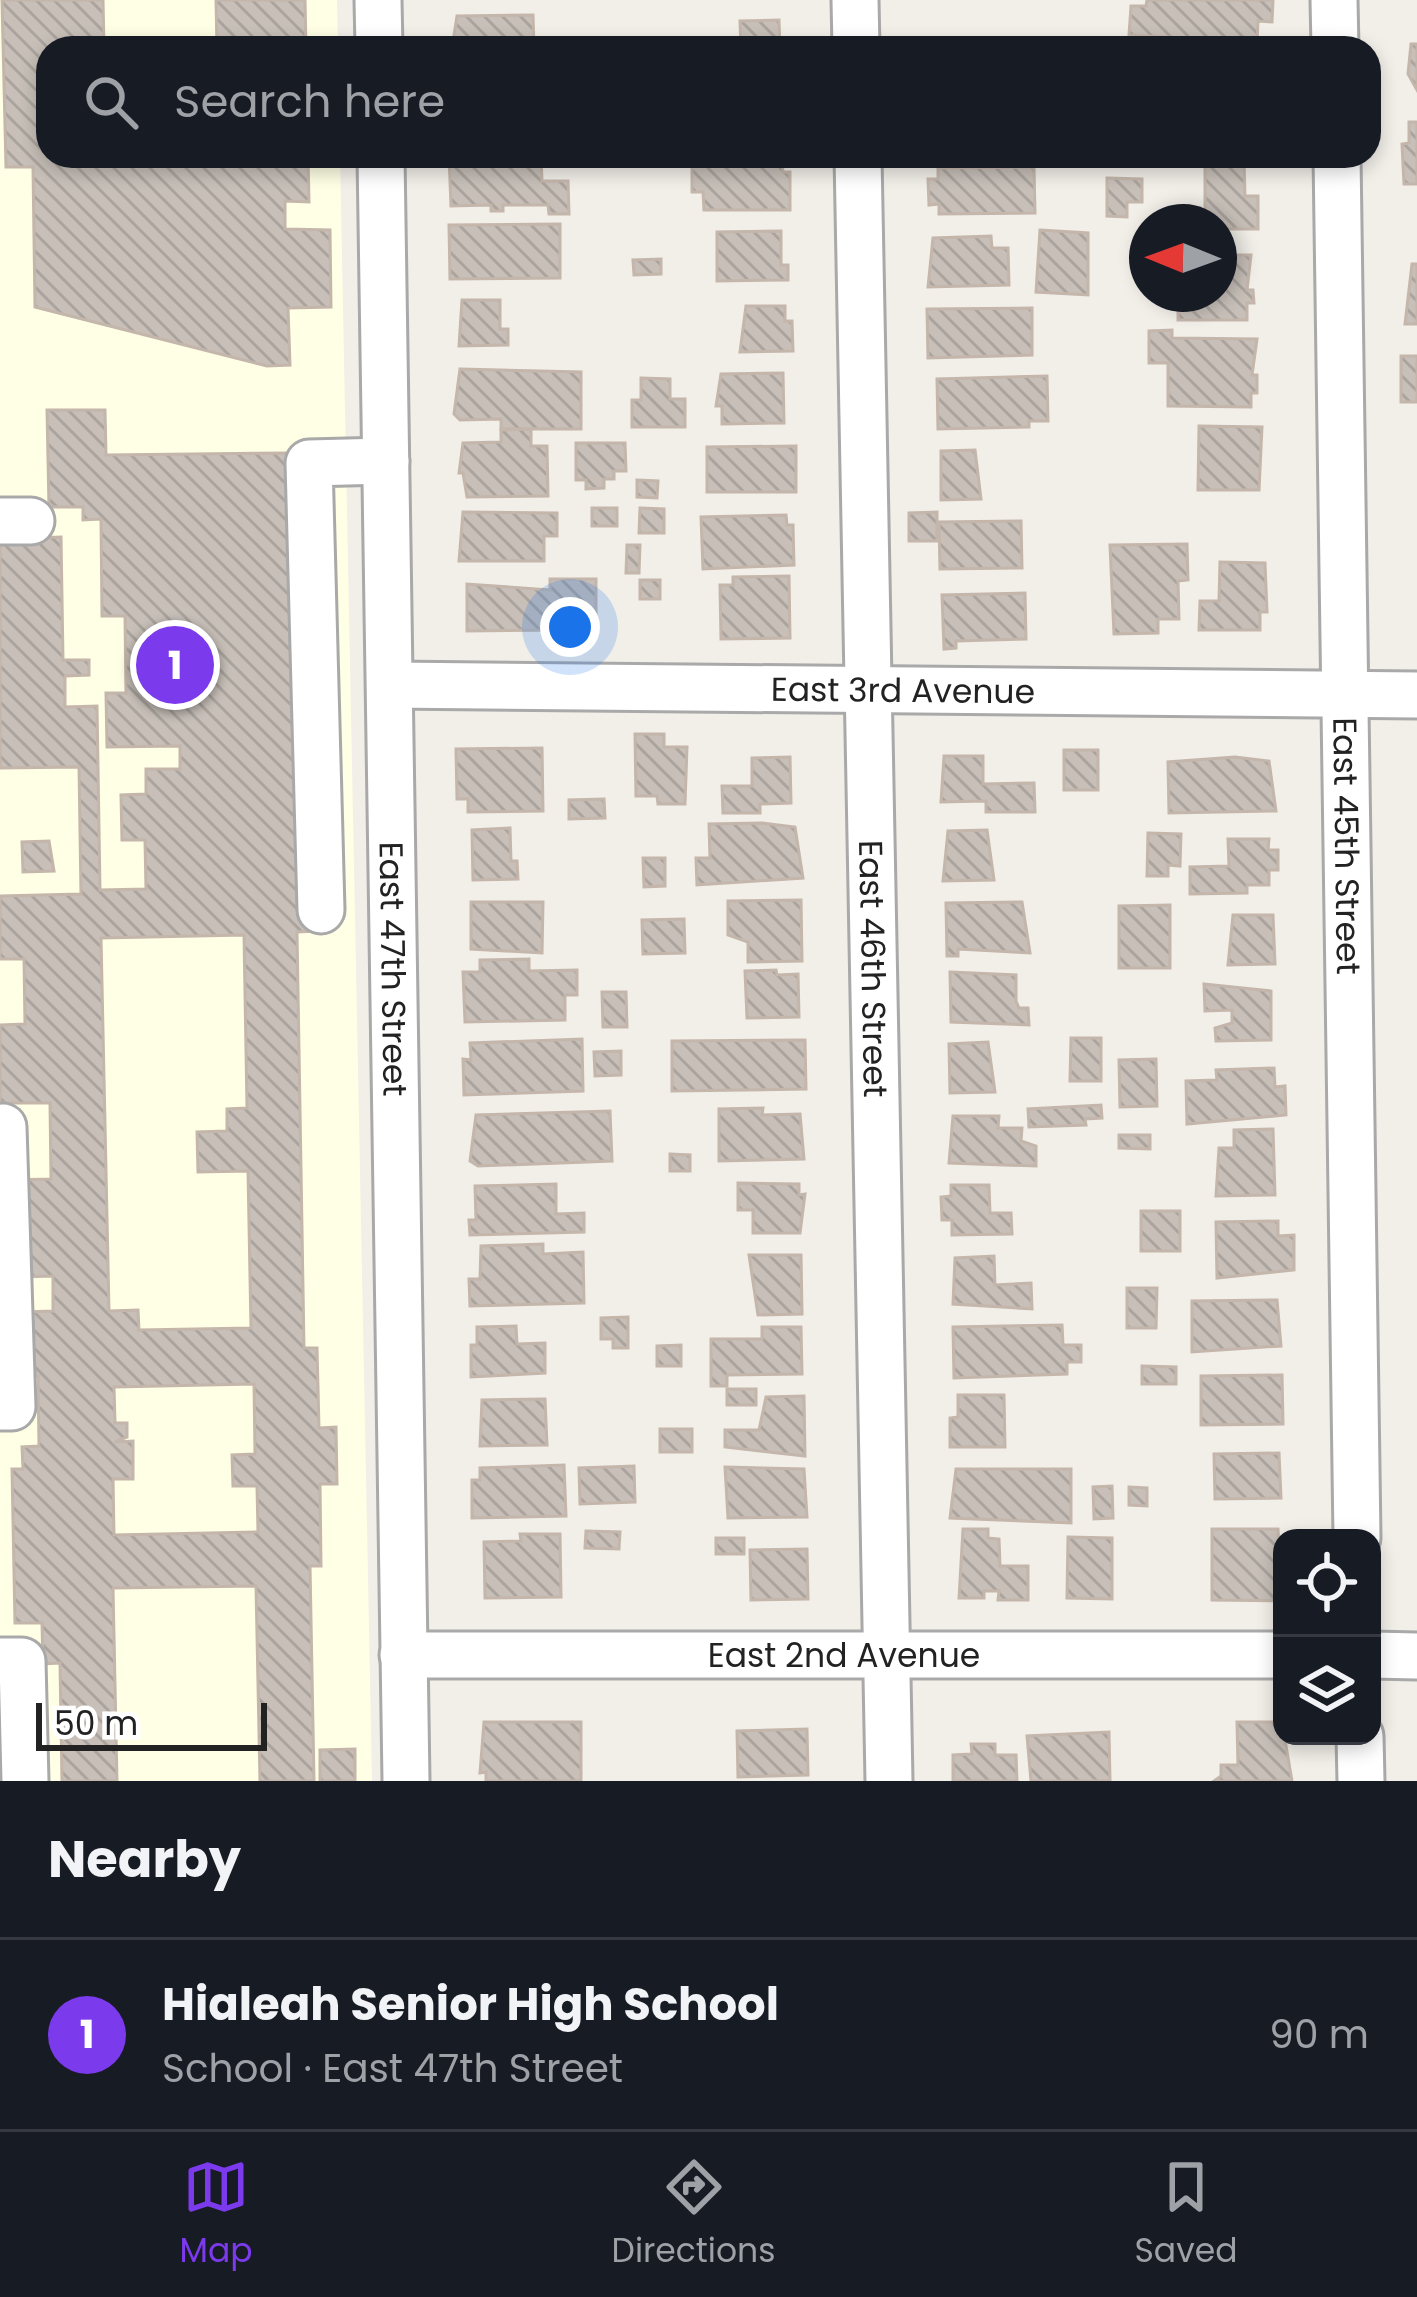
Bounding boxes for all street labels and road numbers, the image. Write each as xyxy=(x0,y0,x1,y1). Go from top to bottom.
street label: East 3rd Avenue xyxy=(771,666,1035,715)
street label: East 45th Street xyxy=(1321,717,1372,975)
street label: East 46th Street xyxy=(847,840,899,1098)
street label: East 47th Street xyxy=(368,841,418,1097)
street label: East 2nd Avenue xyxy=(708,1632,980,1679)

